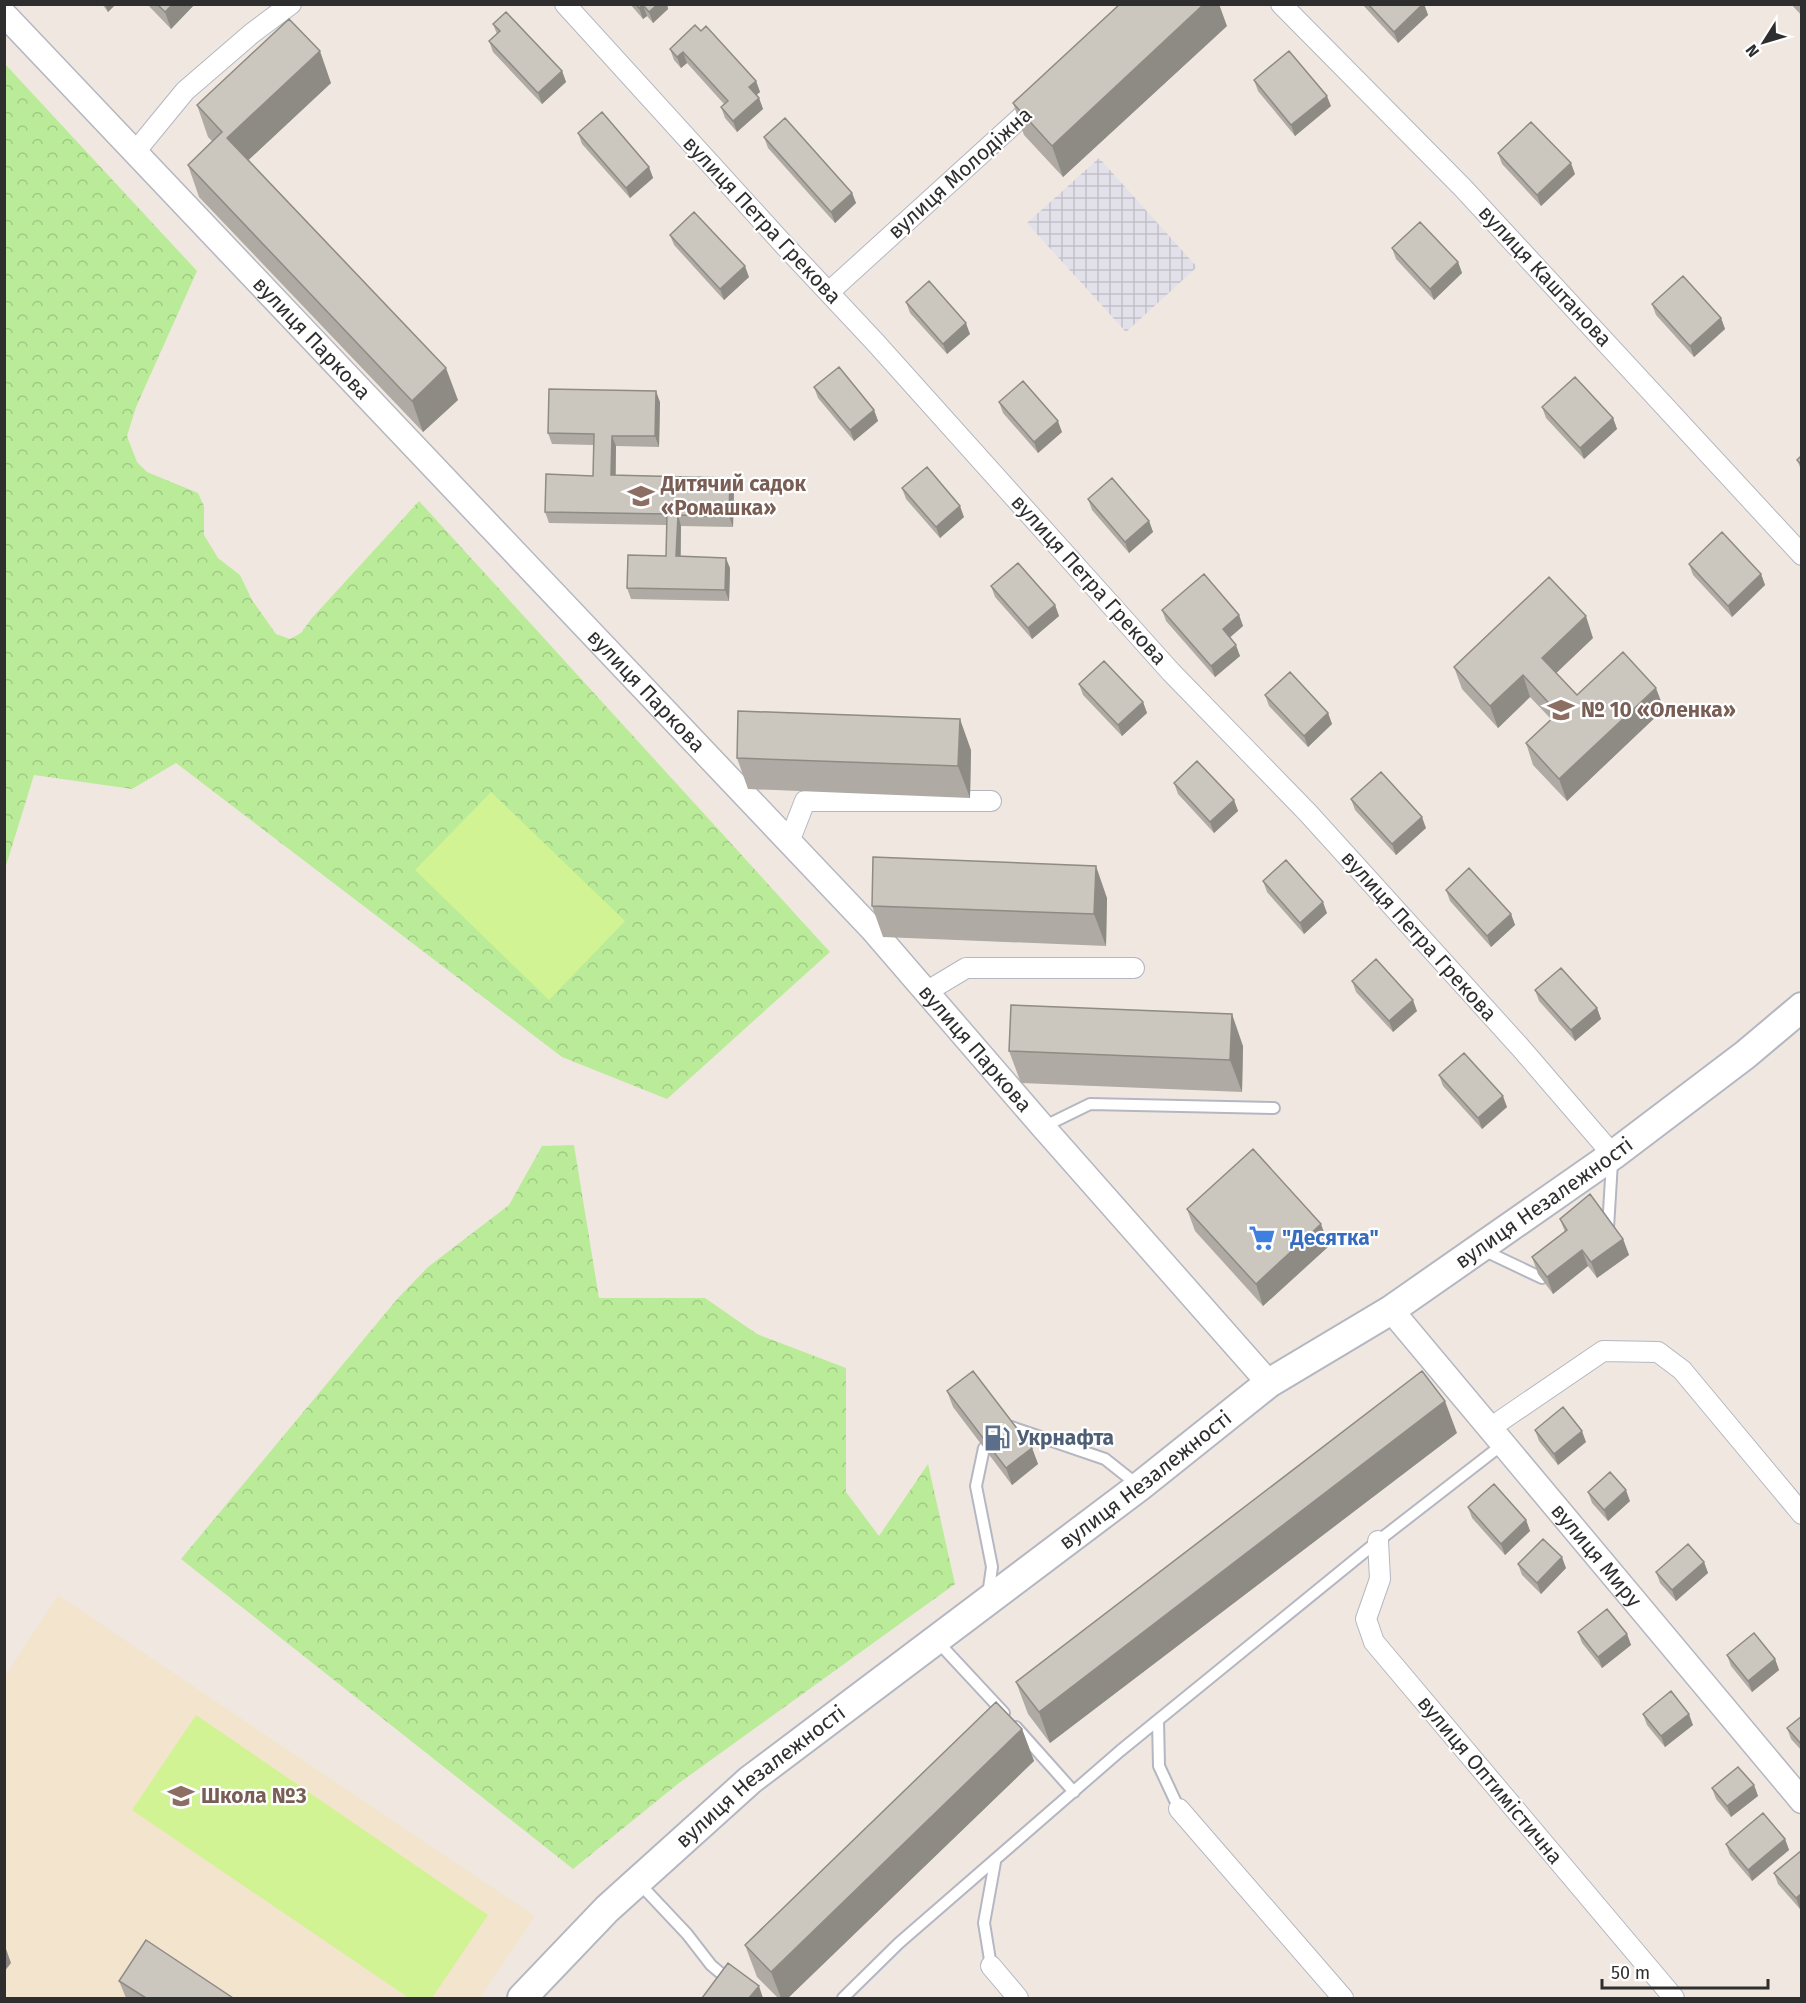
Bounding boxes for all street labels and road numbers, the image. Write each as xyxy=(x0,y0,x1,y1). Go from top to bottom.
street label: вулиця Молодіжна xyxy=(883,101,1037,245)
street label: вулиця Петра Грекова xyxy=(677,131,847,309)
street label: вулиця Каштанова xyxy=(1473,200,1617,352)
street label: вулиця Паркова xyxy=(247,271,376,405)
street label: вулиця Петра Грекова xyxy=(1006,489,1172,671)
street label: вулиця Паркова xyxy=(582,624,711,758)
street label: вулиця Петра Грекова xyxy=(1336,845,1502,1027)
street label: вулиця Паркова xyxy=(913,979,1037,1117)
street label: вулиця Незалежності xyxy=(1450,1132,1638,1274)
street label: вулиця Незалежності xyxy=(1054,1405,1237,1555)
street label: вулиця Миру xyxy=(1546,1498,1648,1613)
street label: вулиця Оптимістична xyxy=(1412,1690,1568,1870)
street label: вулиця Незалежності xyxy=(670,1700,851,1854)

